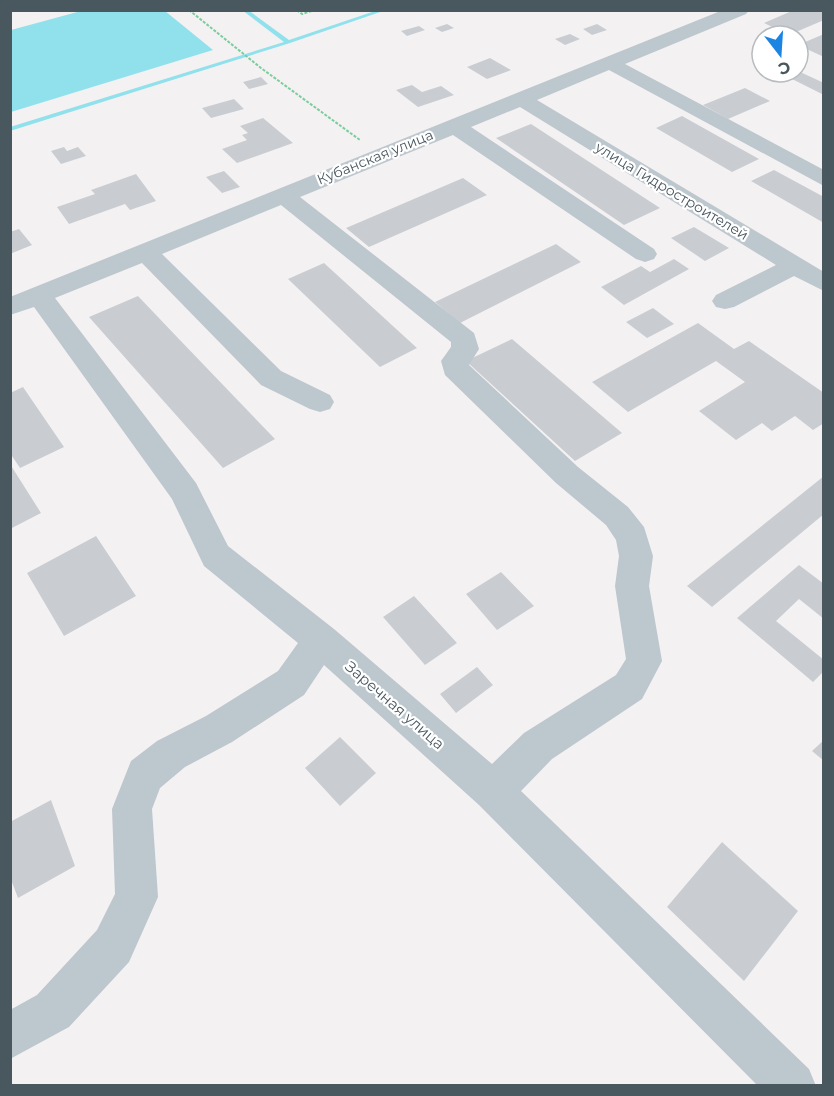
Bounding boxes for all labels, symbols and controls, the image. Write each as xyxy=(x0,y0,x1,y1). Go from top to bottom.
north arrow xyxy=(750,24,810,84)
text: С xyxy=(776,57,793,79)
street label: Кубанская улица xyxy=(314,125,436,189)
street label: улица Гидростроителей xyxy=(591,138,752,244)
street label: Заречная улица xyxy=(341,657,449,753)

